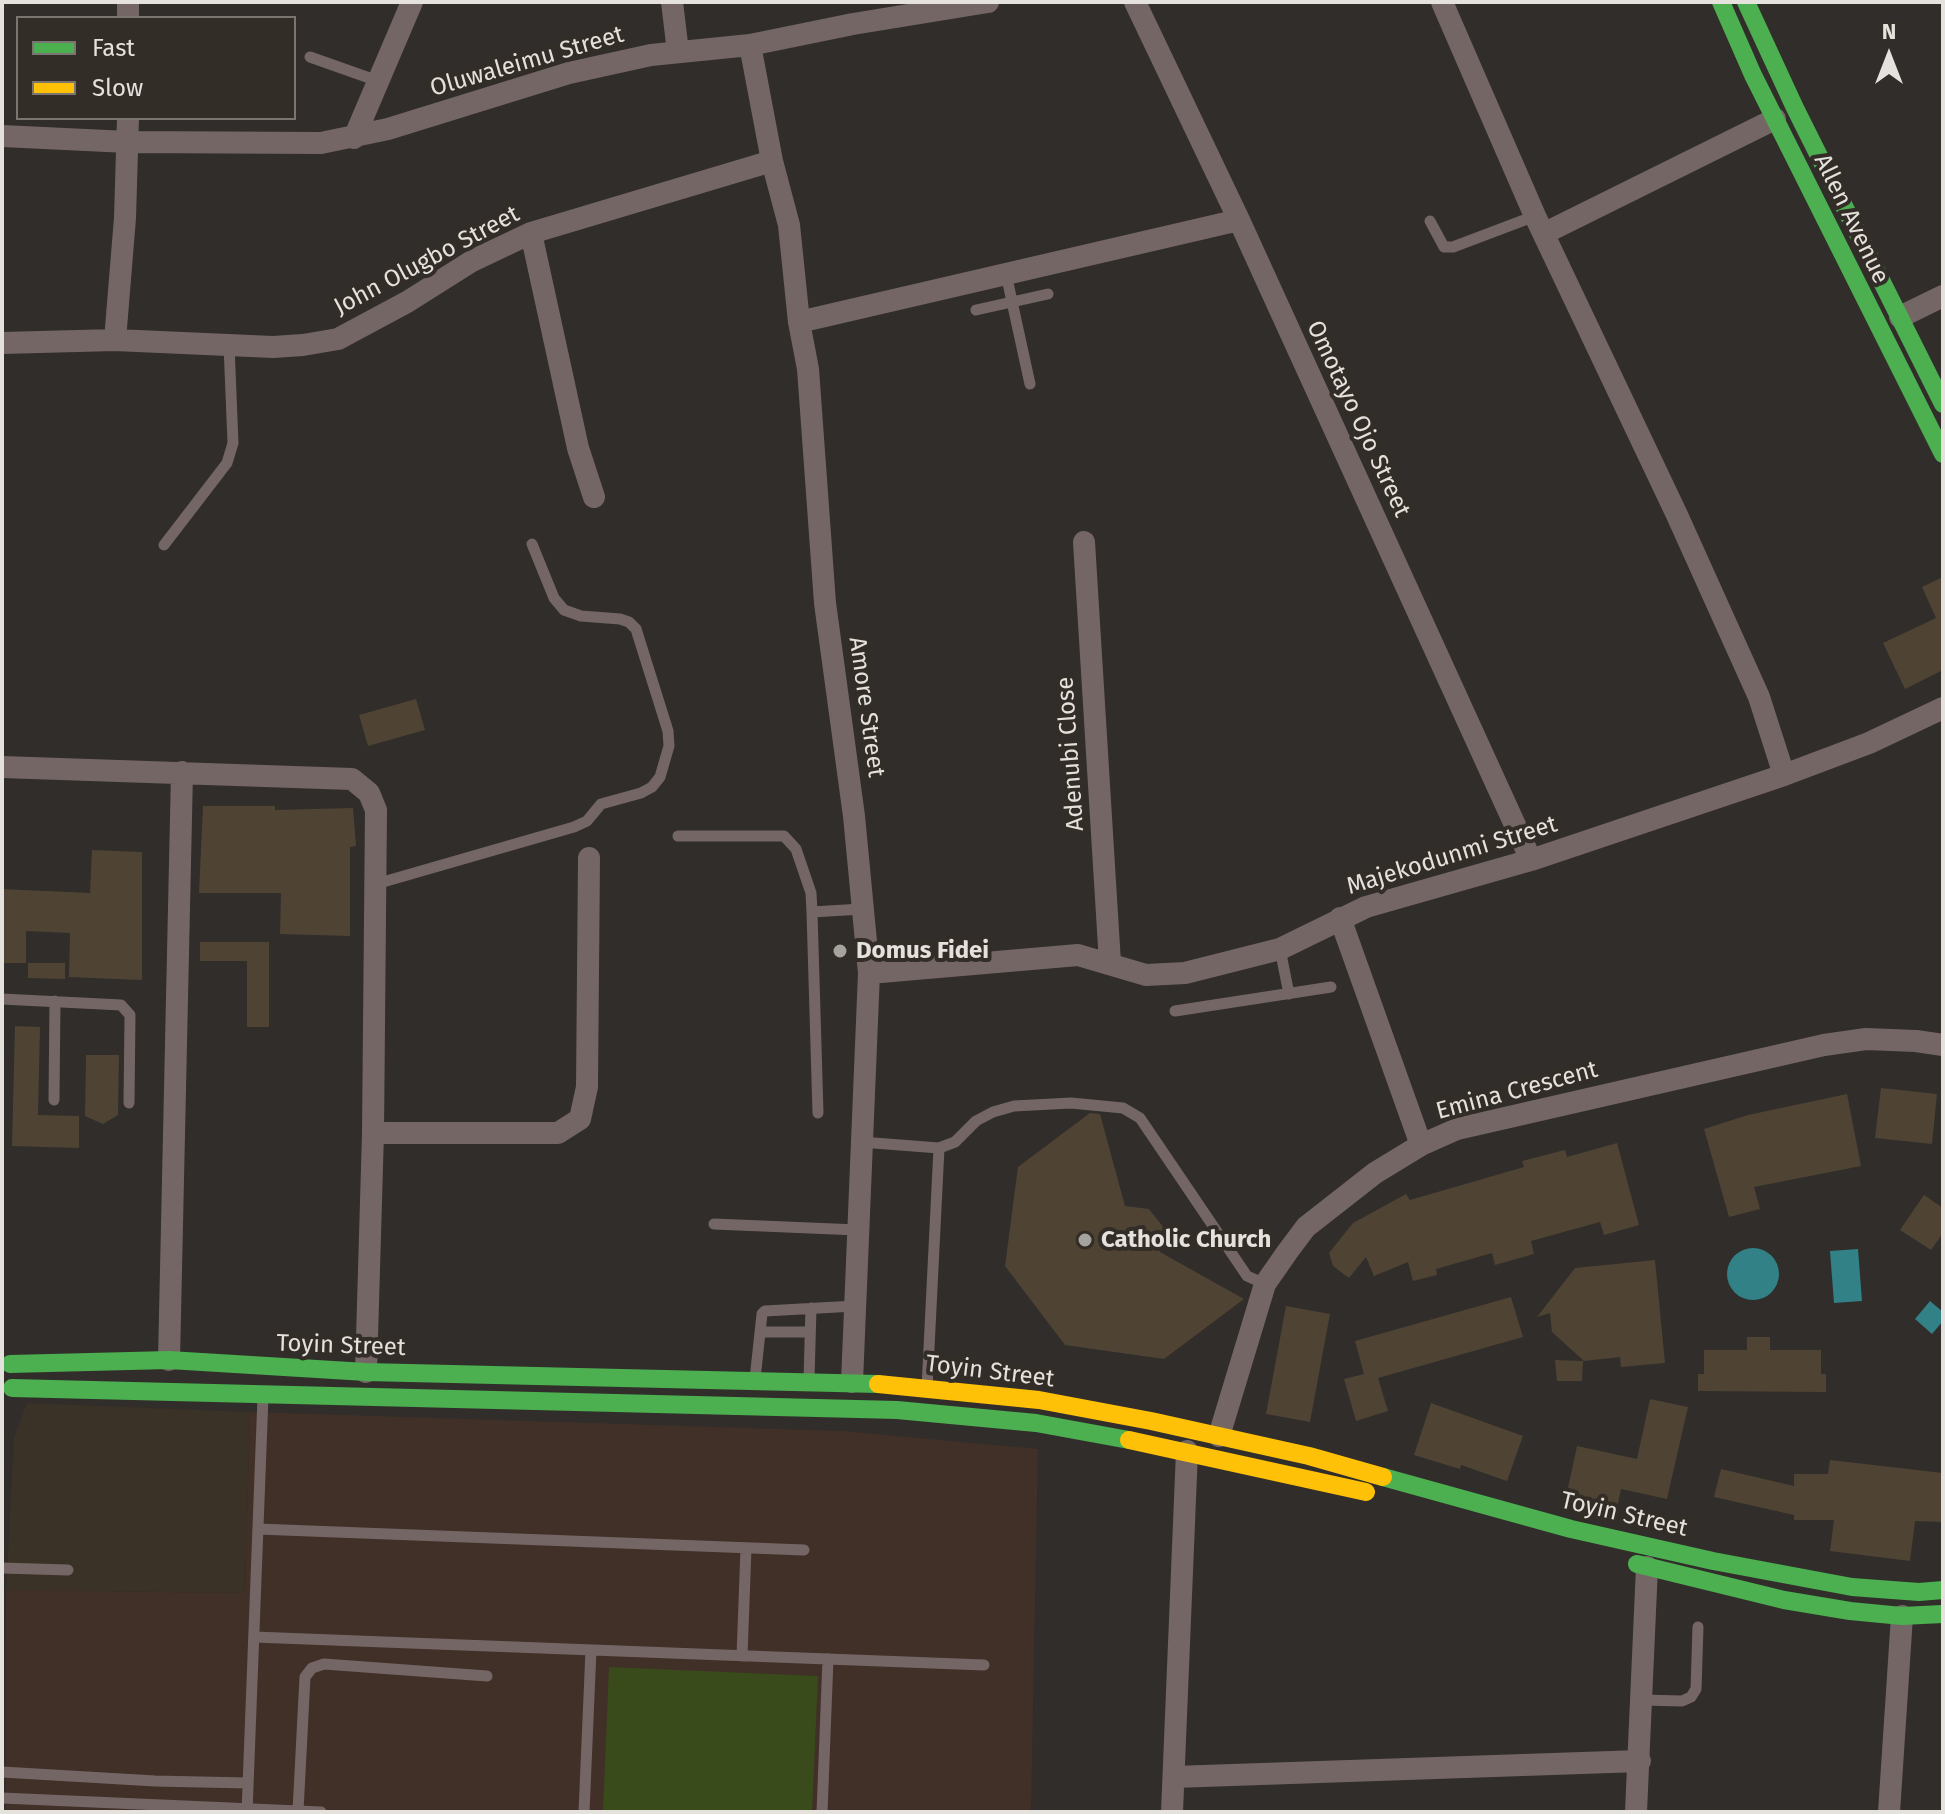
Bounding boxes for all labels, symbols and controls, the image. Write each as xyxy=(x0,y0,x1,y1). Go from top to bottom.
legend xyxy=(16,16,296,120)
north arrow xyxy=(1849,16,1929,96)
text: N xyxy=(1882,18,1896,45)
street label: Oluwaleimu Street xyxy=(427,21,627,103)
text: Fast xyxy=(92,34,135,62)
text: Slow xyxy=(92,74,143,102)
street label: Allen Avenue xyxy=(1807,149,1895,289)
street label: John Olugbo Street xyxy=(329,200,525,322)
street label: Omotayo Ojo Street xyxy=(1300,316,1416,522)
street label: Amore Street xyxy=(842,635,890,779)
street label: Adenubi Close xyxy=(1051,676,1091,832)
street label: Majekodunmi Street xyxy=(1343,810,1561,902)
place label: Domus Fidei xyxy=(856,937,989,965)
marker: Domus Fidei xyxy=(831,942,849,960)
street label: Emina Crescent xyxy=(1433,1056,1601,1126)
place label: Catholic Church xyxy=(1101,1226,1271,1254)
marker: Catholic Church xyxy=(1076,1231,1094,1249)
street label: Toyin Street xyxy=(276,1329,406,1363)
street label: Toyin Street xyxy=(924,1350,1056,1394)
street label: Toyin Street xyxy=(1558,1486,1690,1544)

